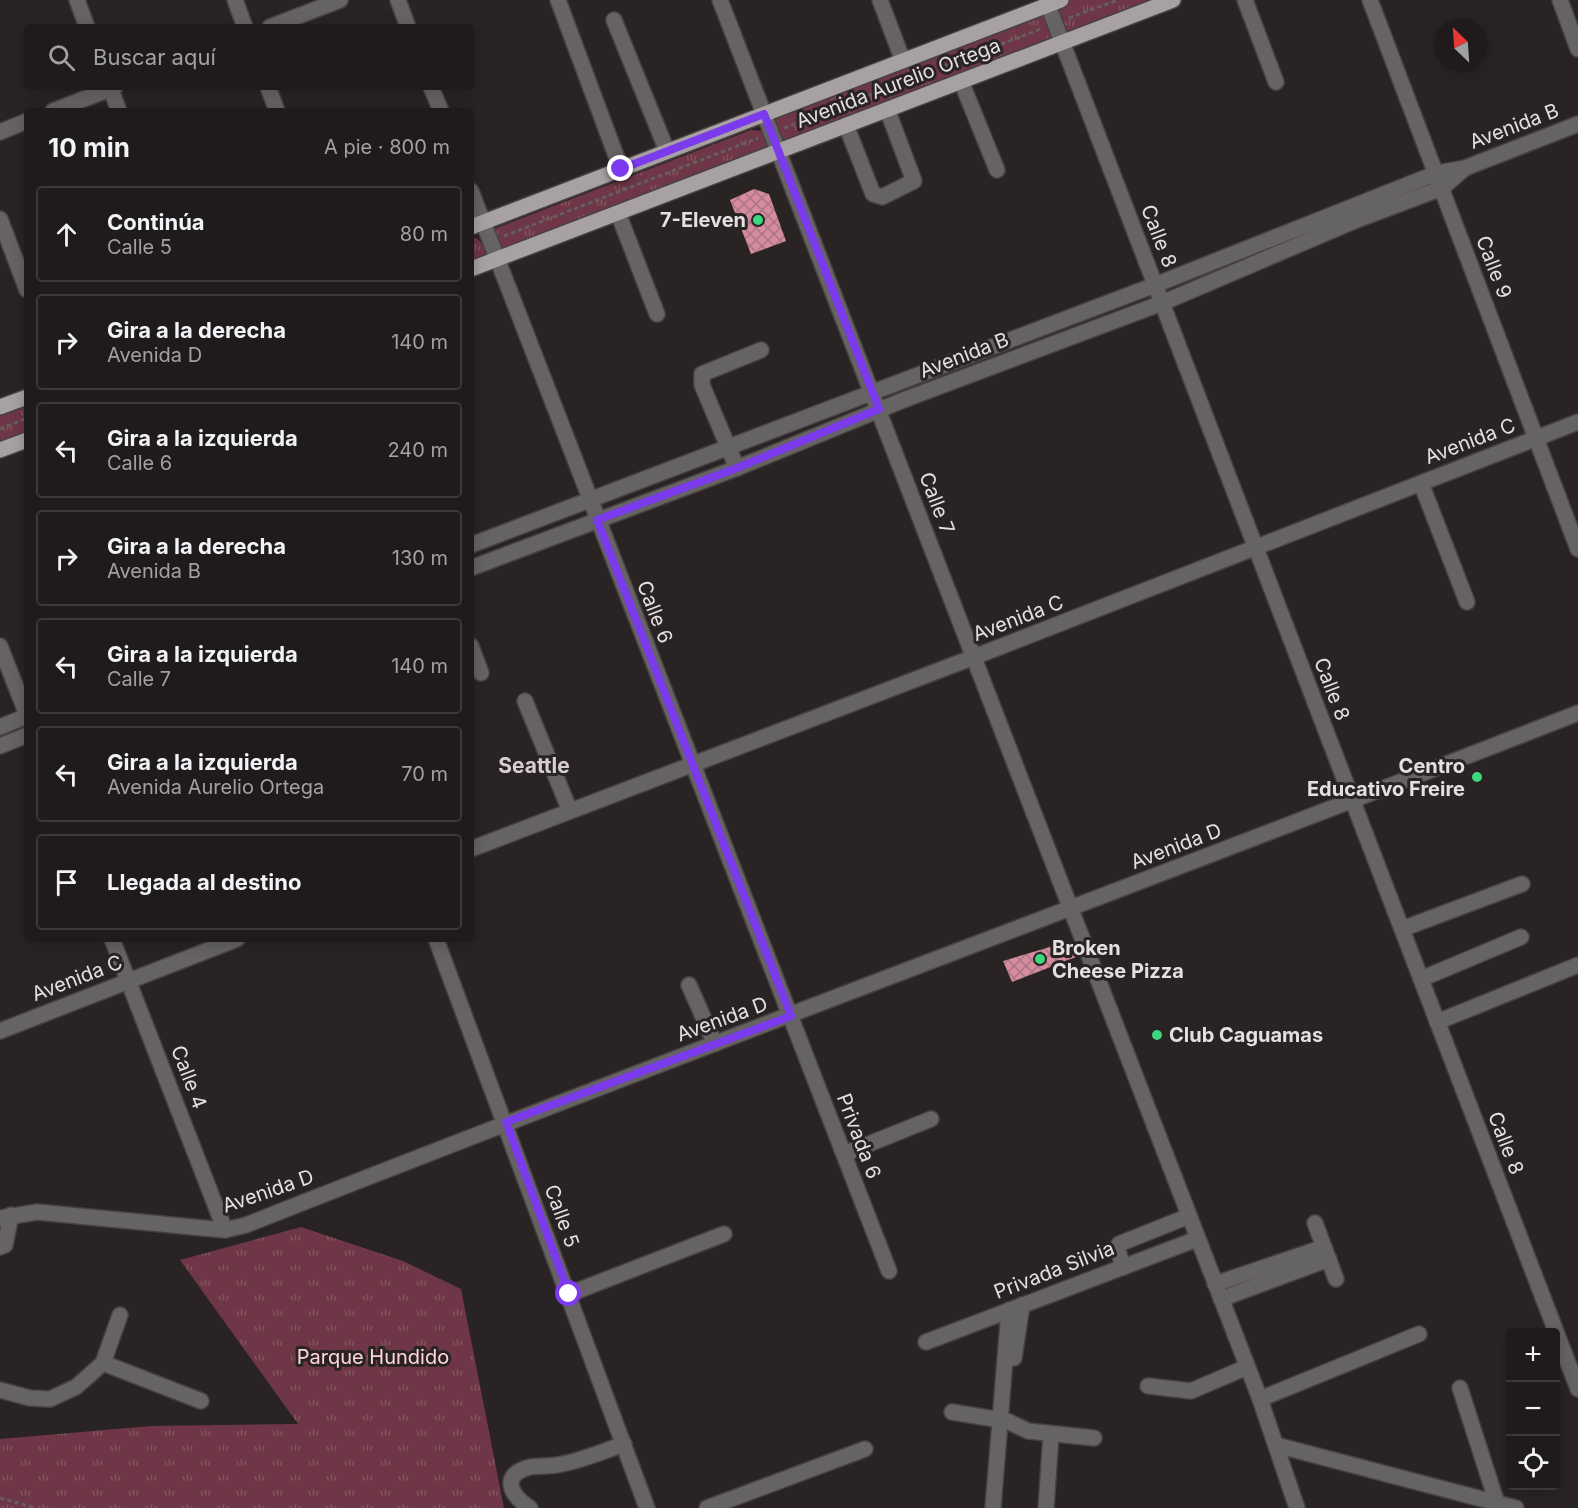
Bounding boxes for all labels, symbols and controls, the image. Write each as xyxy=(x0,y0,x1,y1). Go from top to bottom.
north arrow xyxy=(1434,18,1488,72)
search box xyxy=(24,24,474,90)
street label: Avenida Aurelio Ortega xyxy=(792,33,1004,133)
icon: search xyxy=(45,41,78,74)
text: Buscar aquí xyxy=(93,44,216,70)
street label: Avenida B xyxy=(1466,98,1562,154)
text: 10 min xyxy=(48,132,130,163)
text: A pie · 800 m xyxy=(324,135,450,159)
route end xyxy=(607,155,633,181)
street label: Calle 8 xyxy=(1136,201,1182,271)
place label: 7-Eleven xyxy=(660,208,746,232)
text: Continúa xyxy=(107,209,205,235)
marker: 7-Eleven xyxy=(751,213,765,227)
icon: ahead xyxy=(50,218,83,251)
text: 80 m xyxy=(400,222,448,246)
street label: Calle 9 xyxy=(1471,232,1517,302)
text: Calle 5 xyxy=(107,235,172,259)
text: Gira a la derecha xyxy=(107,317,286,343)
icon: right xyxy=(50,326,83,359)
street label: Avenida B xyxy=(916,327,1012,383)
text: 140 m xyxy=(391,330,448,354)
text: Avenida D xyxy=(107,343,202,367)
street label: Avenida C xyxy=(1421,413,1519,469)
text: Gira a la izquierda xyxy=(107,425,298,451)
icon: left xyxy=(50,434,83,467)
text: 240 m xyxy=(387,438,448,462)
text: Calle 6 xyxy=(107,451,172,475)
street label: Calle 7 xyxy=(914,469,960,537)
text: Gira a la derecha xyxy=(107,533,286,559)
icon: right xyxy=(50,542,83,575)
text: 130 m xyxy=(392,546,448,570)
text: Avenida B xyxy=(107,559,201,583)
street label: Calle 6 xyxy=(632,577,678,647)
street label: Avenida C xyxy=(969,590,1067,646)
text: Gira a la izquierda xyxy=(107,641,298,667)
icon: left xyxy=(50,650,83,683)
text: 140 m xyxy=(391,654,448,678)
street label: Calle 8 xyxy=(1309,654,1355,724)
text: Calle 7 xyxy=(107,667,171,691)
text: Gira a la izquierda xyxy=(107,749,298,775)
district label: Seattle xyxy=(498,753,570,778)
place label: Centro Educativo Freire xyxy=(1307,754,1465,801)
icon: left xyxy=(50,758,83,791)
text: 70 m xyxy=(401,762,448,786)
marker: Centro Educativo Freire xyxy=(1470,770,1484,784)
text: Avenida Aurelio Ortega xyxy=(107,775,324,799)
street label: Avenida D xyxy=(1127,818,1225,874)
icon: arrive xyxy=(50,866,83,899)
text: Llegada al destino xyxy=(107,869,301,895)
place label: Broken Cheese Pizza xyxy=(1052,936,1184,983)
street label: Avenida C xyxy=(28,950,126,1006)
marker: Broken Cheese Pizza xyxy=(1033,952,1047,966)
street label: Avenida D xyxy=(673,991,771,1047)
place label: Club Caguamas xyxy=(1169,1023,1323,1047)
marker: Club Caguamas xyxy=(1150,1028,1164,1042)
street label: Calle 4 xyxy=(166,1042,212,1112)
street label: Privada 6 xyxy=(832,1090,886,1182)
street label: Calle 8 xyxy=(1483,1108,1529,1178)
street label: Avenida D xyxy=(219,1164,317,1218)
street label: Calle 5 xyxy=(540,1181,584,1251)
street label: Privada Silvia xyxy=(990,1236,1118,1304)
route start xyxy=(555,1280,581,1306)
map controls xyxy=(1506,1328,1560,1490)
button: + xyxy=(1506,1328,1560,1382)
park label: Parque Hundido xyxy=(297,1345,449,1369)
button: − xyxy=(1506,1382,1560,1436)
button: locate xyxy=(1506,1436,1560,1490)

